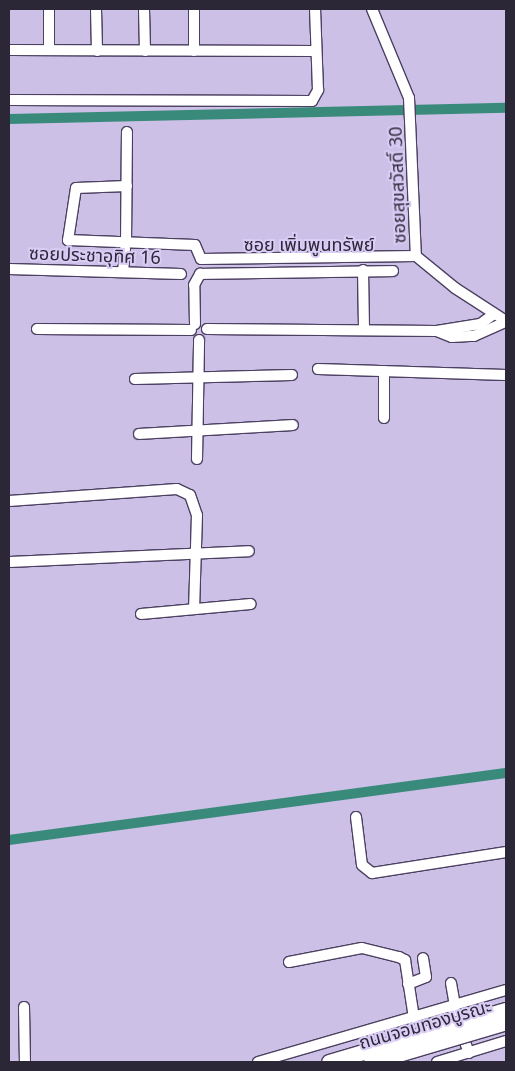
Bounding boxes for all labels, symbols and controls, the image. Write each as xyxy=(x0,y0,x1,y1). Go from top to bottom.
street label: ซอยสุขสวัสดิ์ 30 xyxy=(384,126,410,244)
street label: ซอย เพิ่มพูนทรัพย์ xyxy=(244,233,374,255)
street label: ซอยประชาอุทิศ 16 xyxy=(29,242,161,268)
street label: ถนนจอมทองบูรณะ xyxy=(356,995,494,1053)

